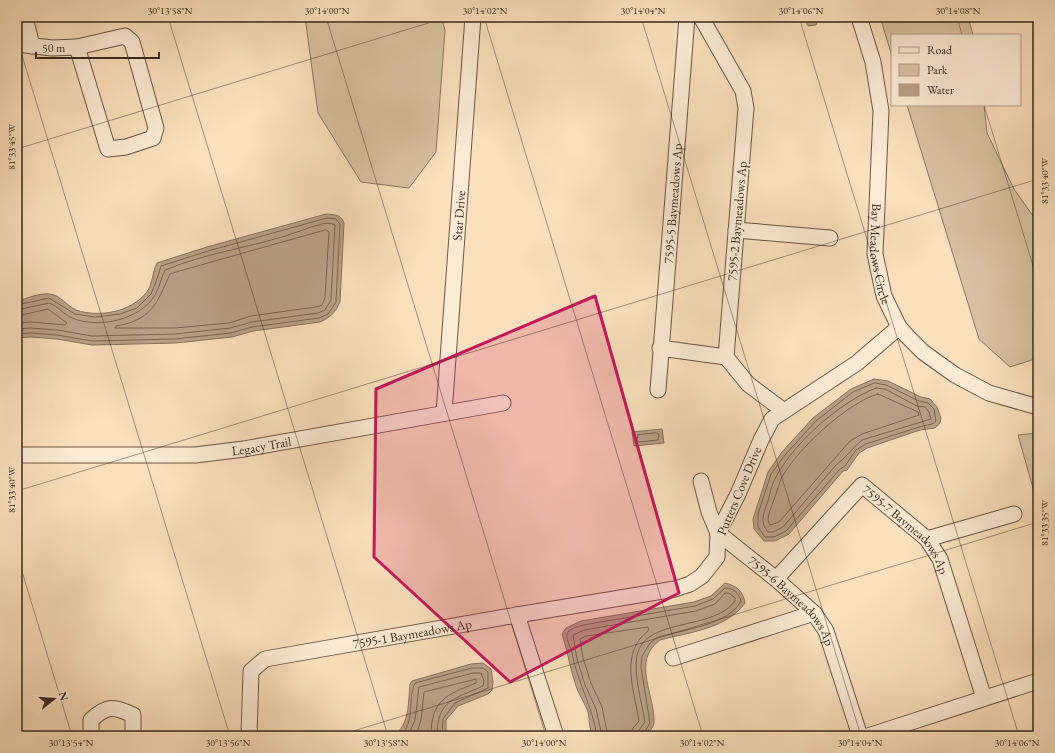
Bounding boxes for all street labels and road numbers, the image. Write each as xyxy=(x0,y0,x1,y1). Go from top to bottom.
street label: 7595-5 Baymeadows Ap xyxy=(659,143,686,264)
street label: 7595-2 Baymeadows Ap xyxy=(723,160,751,282)
street label: Star Drive xyxy=(448,190,469,241)
street label: Bay Meadows Circle xyxy=(866,203,895,307)
street label: Legacy Trail xyxy=(231,432,292,459)
street label: Putters Cove Drive xyxy=(713,444,765,538)
street label: 7595-7 Baymeadows Ap xyxy=(859,481,953,577)
street label: 7595-6 Baymeadows Ap xyxy=(745,552,839,648)
street label: 7595-1 Baymeadows Ap xyxy=(351,614,473,652)

